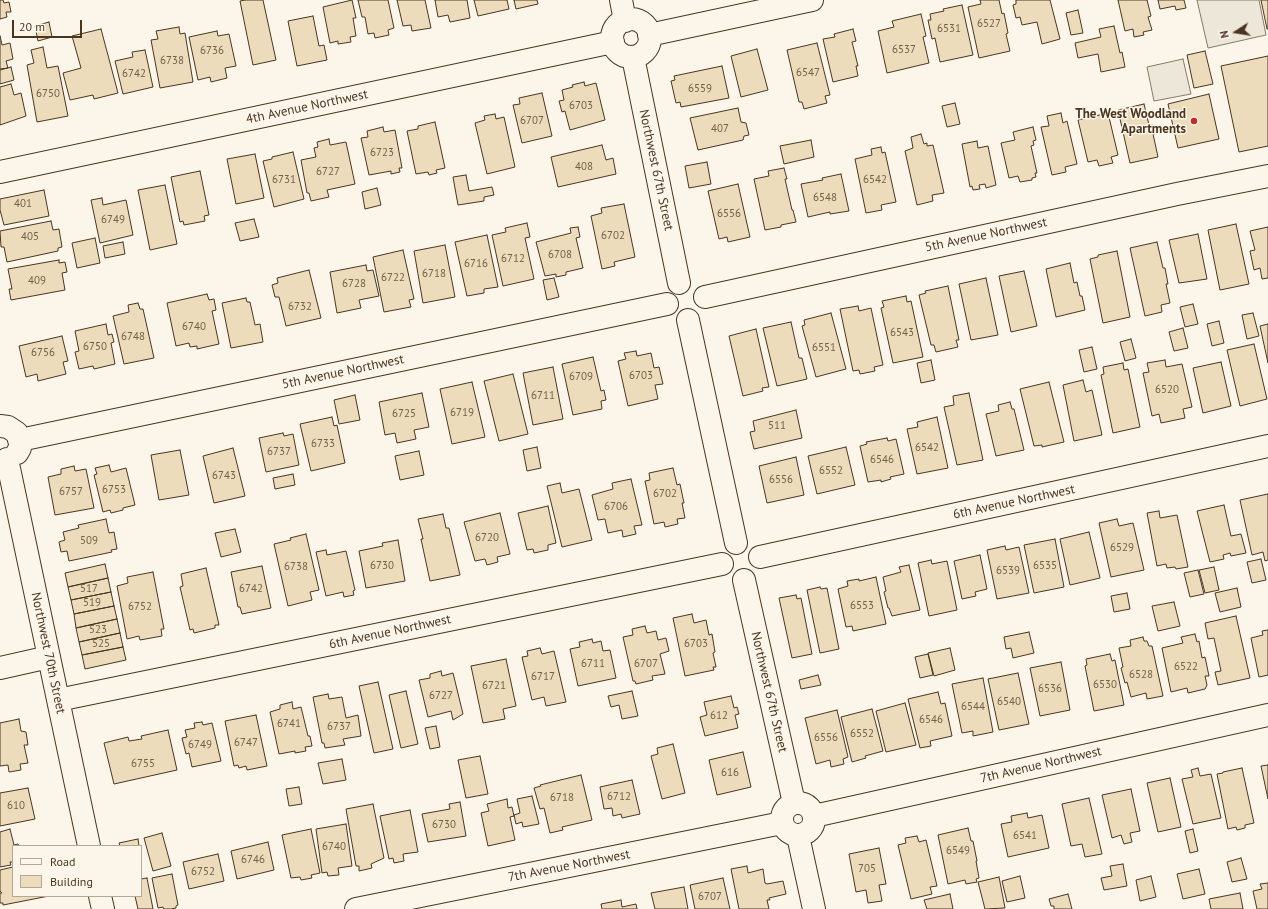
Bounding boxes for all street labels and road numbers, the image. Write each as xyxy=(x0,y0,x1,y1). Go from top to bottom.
street label: 4th Avenue Northwest xyxy=(245,86,369,128)
street label: Northwest 67th Street xyxy=(636,108,676,232)
street label: 5th Avenue Northwest xyxy=(924,214,1048,256)
street label: 5th Avenue Northwest xyxy=(281,351,405,393)
street label: 6th Avenue Northwest xyxy=(952,481,1076,523)
street label: Northwest 70th Street xyxy=(28,591,68,715)
street label: 6th Avenue Northwest xyxy=(328,611,452,653)
street label: Northwest 67th Street xyxy=(748,630,790,754)
street label: 7th Avenue Northwest xyxy=(979,743,1103,787)
street label: 7th Avenue Northwest xyxy=(507,847,631,885)

